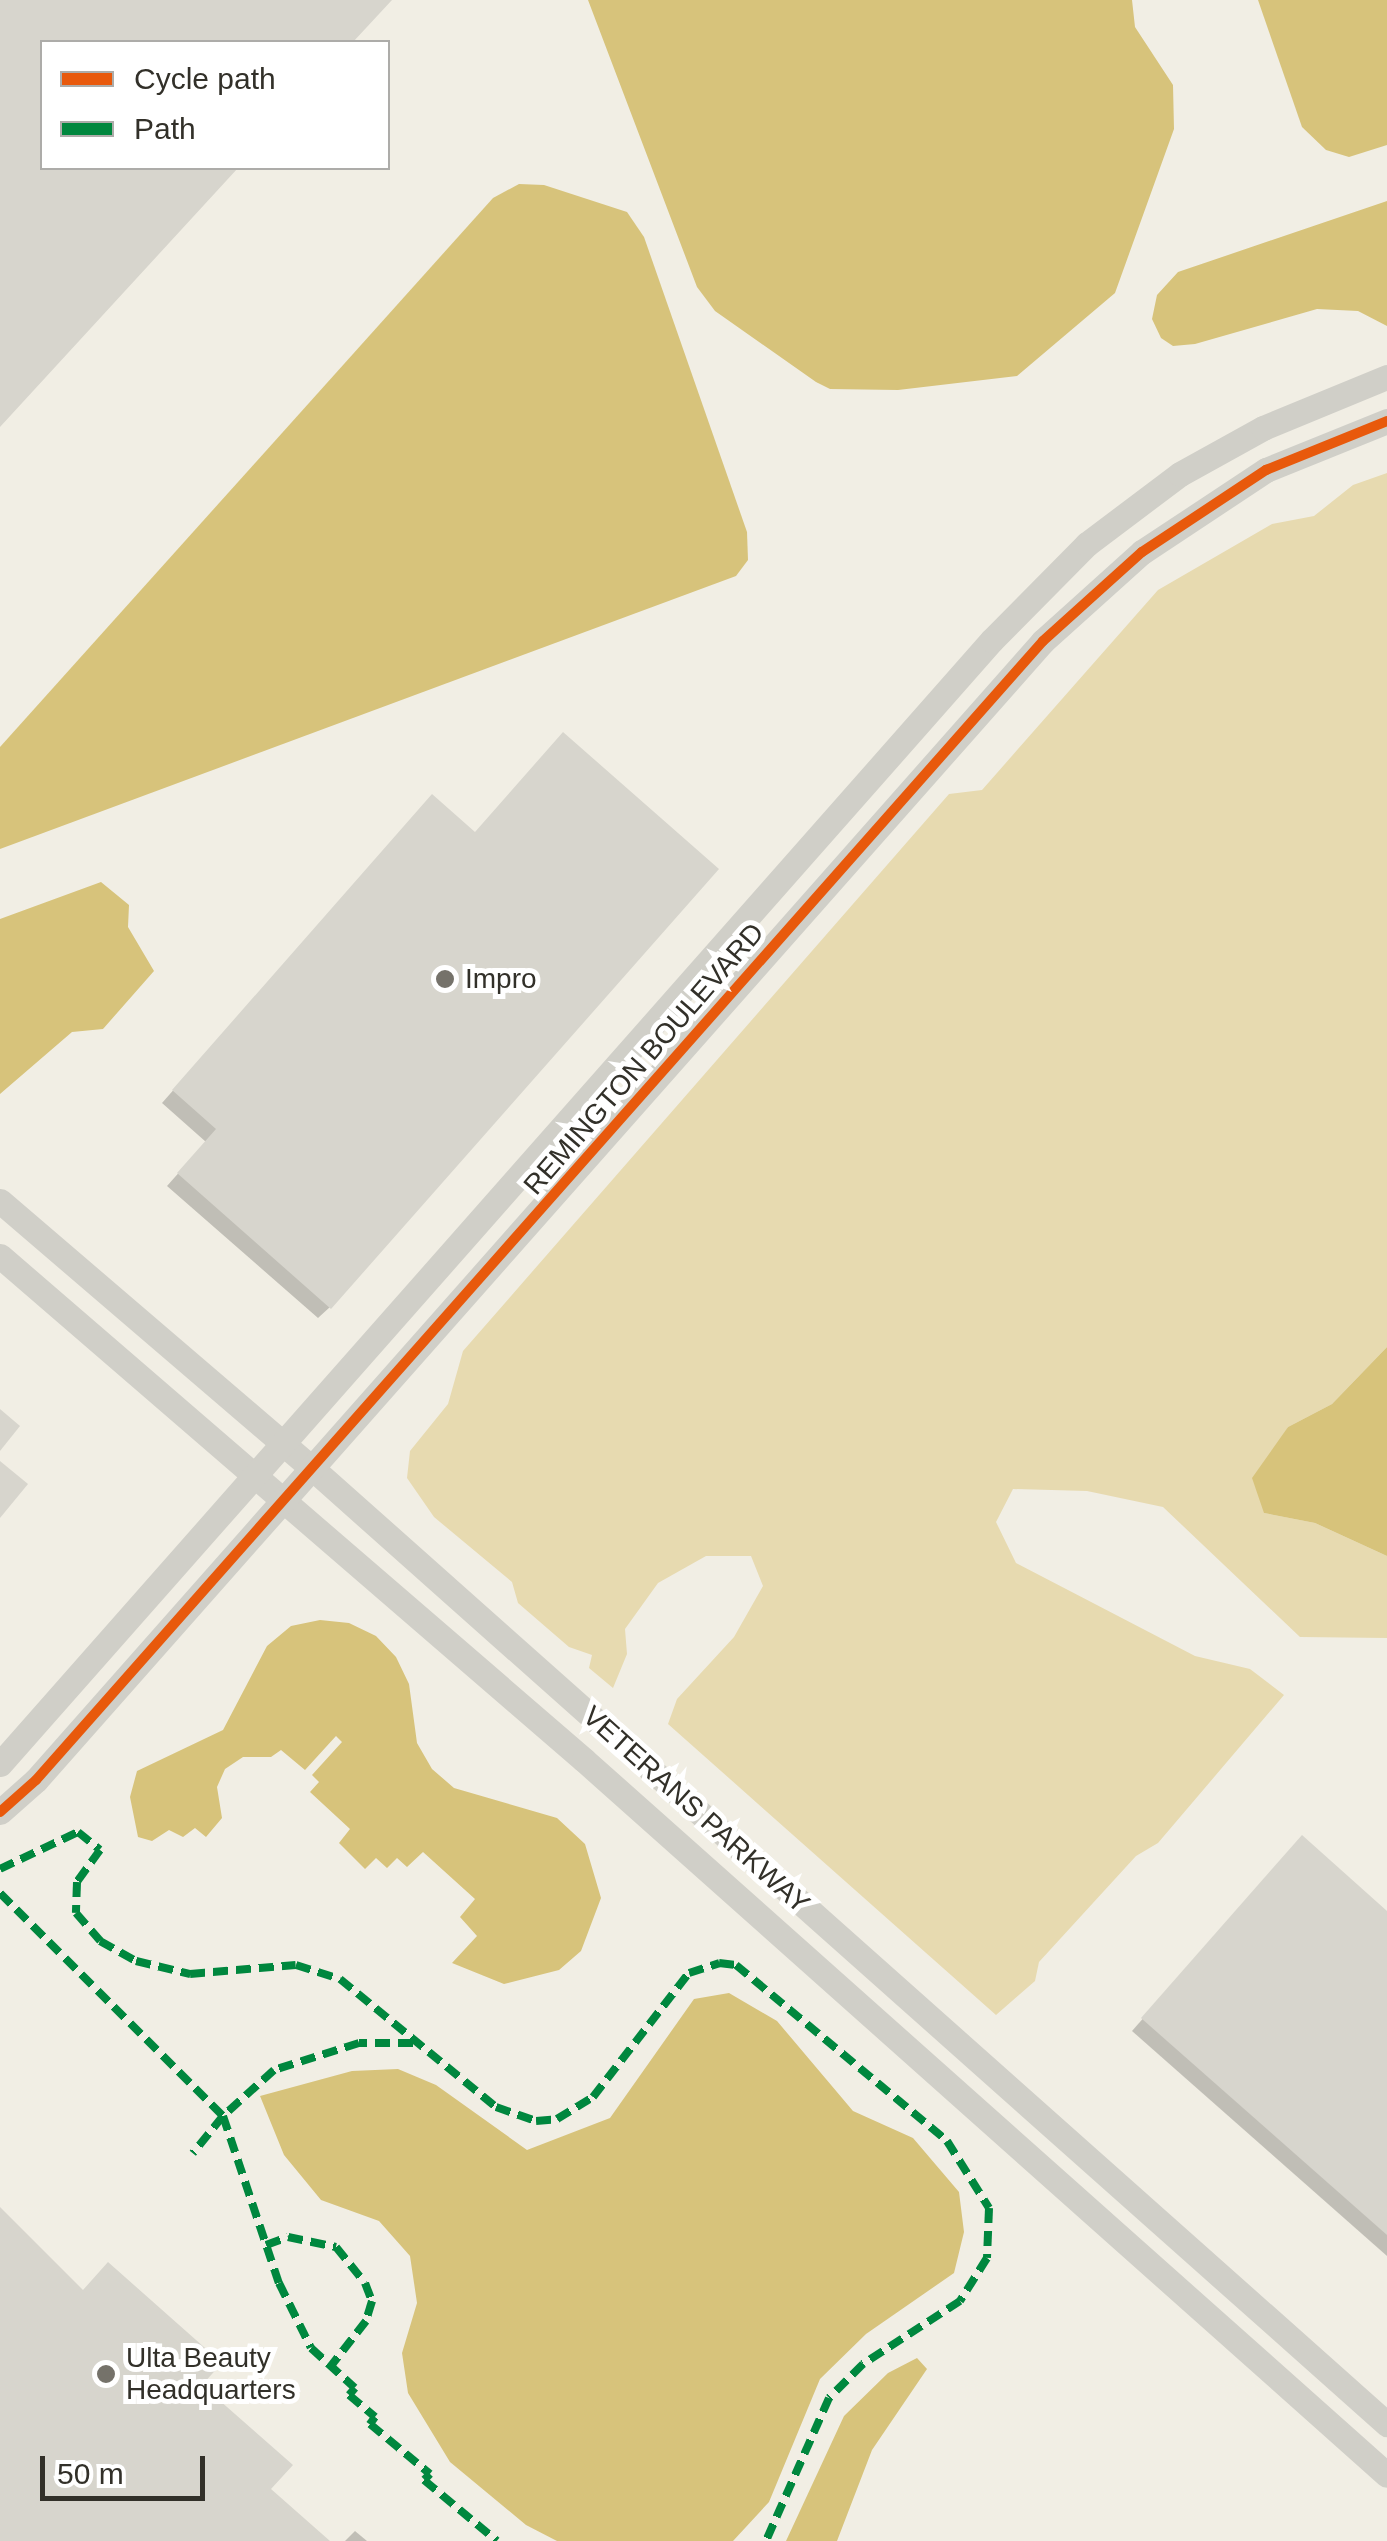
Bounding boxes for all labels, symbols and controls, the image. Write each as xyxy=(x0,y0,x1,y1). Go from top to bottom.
legend xyxy=(40,40,390,170)
text: Cycle path xyxy=(134,62,276,95)
text: Path xyxy=(134,112,196,145)
street label: REMINGTON BOULEVARD xyxy=(517,916,771,1202)
place label: Impro xyxy=(465,962,537,996)
marker: Impro xyxy=(434,968,456,990)
street label: VETERANS PARKWAY xyxy=(576,1699,816,1921)
place label: Ulta Beauty Headquarters xyxy=(126,2341,296,2407)
marker: Ulta Beauty Headquarters xyxy=(95,2363,117,2385)
scale bar xyxy=(45,2436,210,2498)
text: 50 m xyxy=(57,2457,124,2490)

